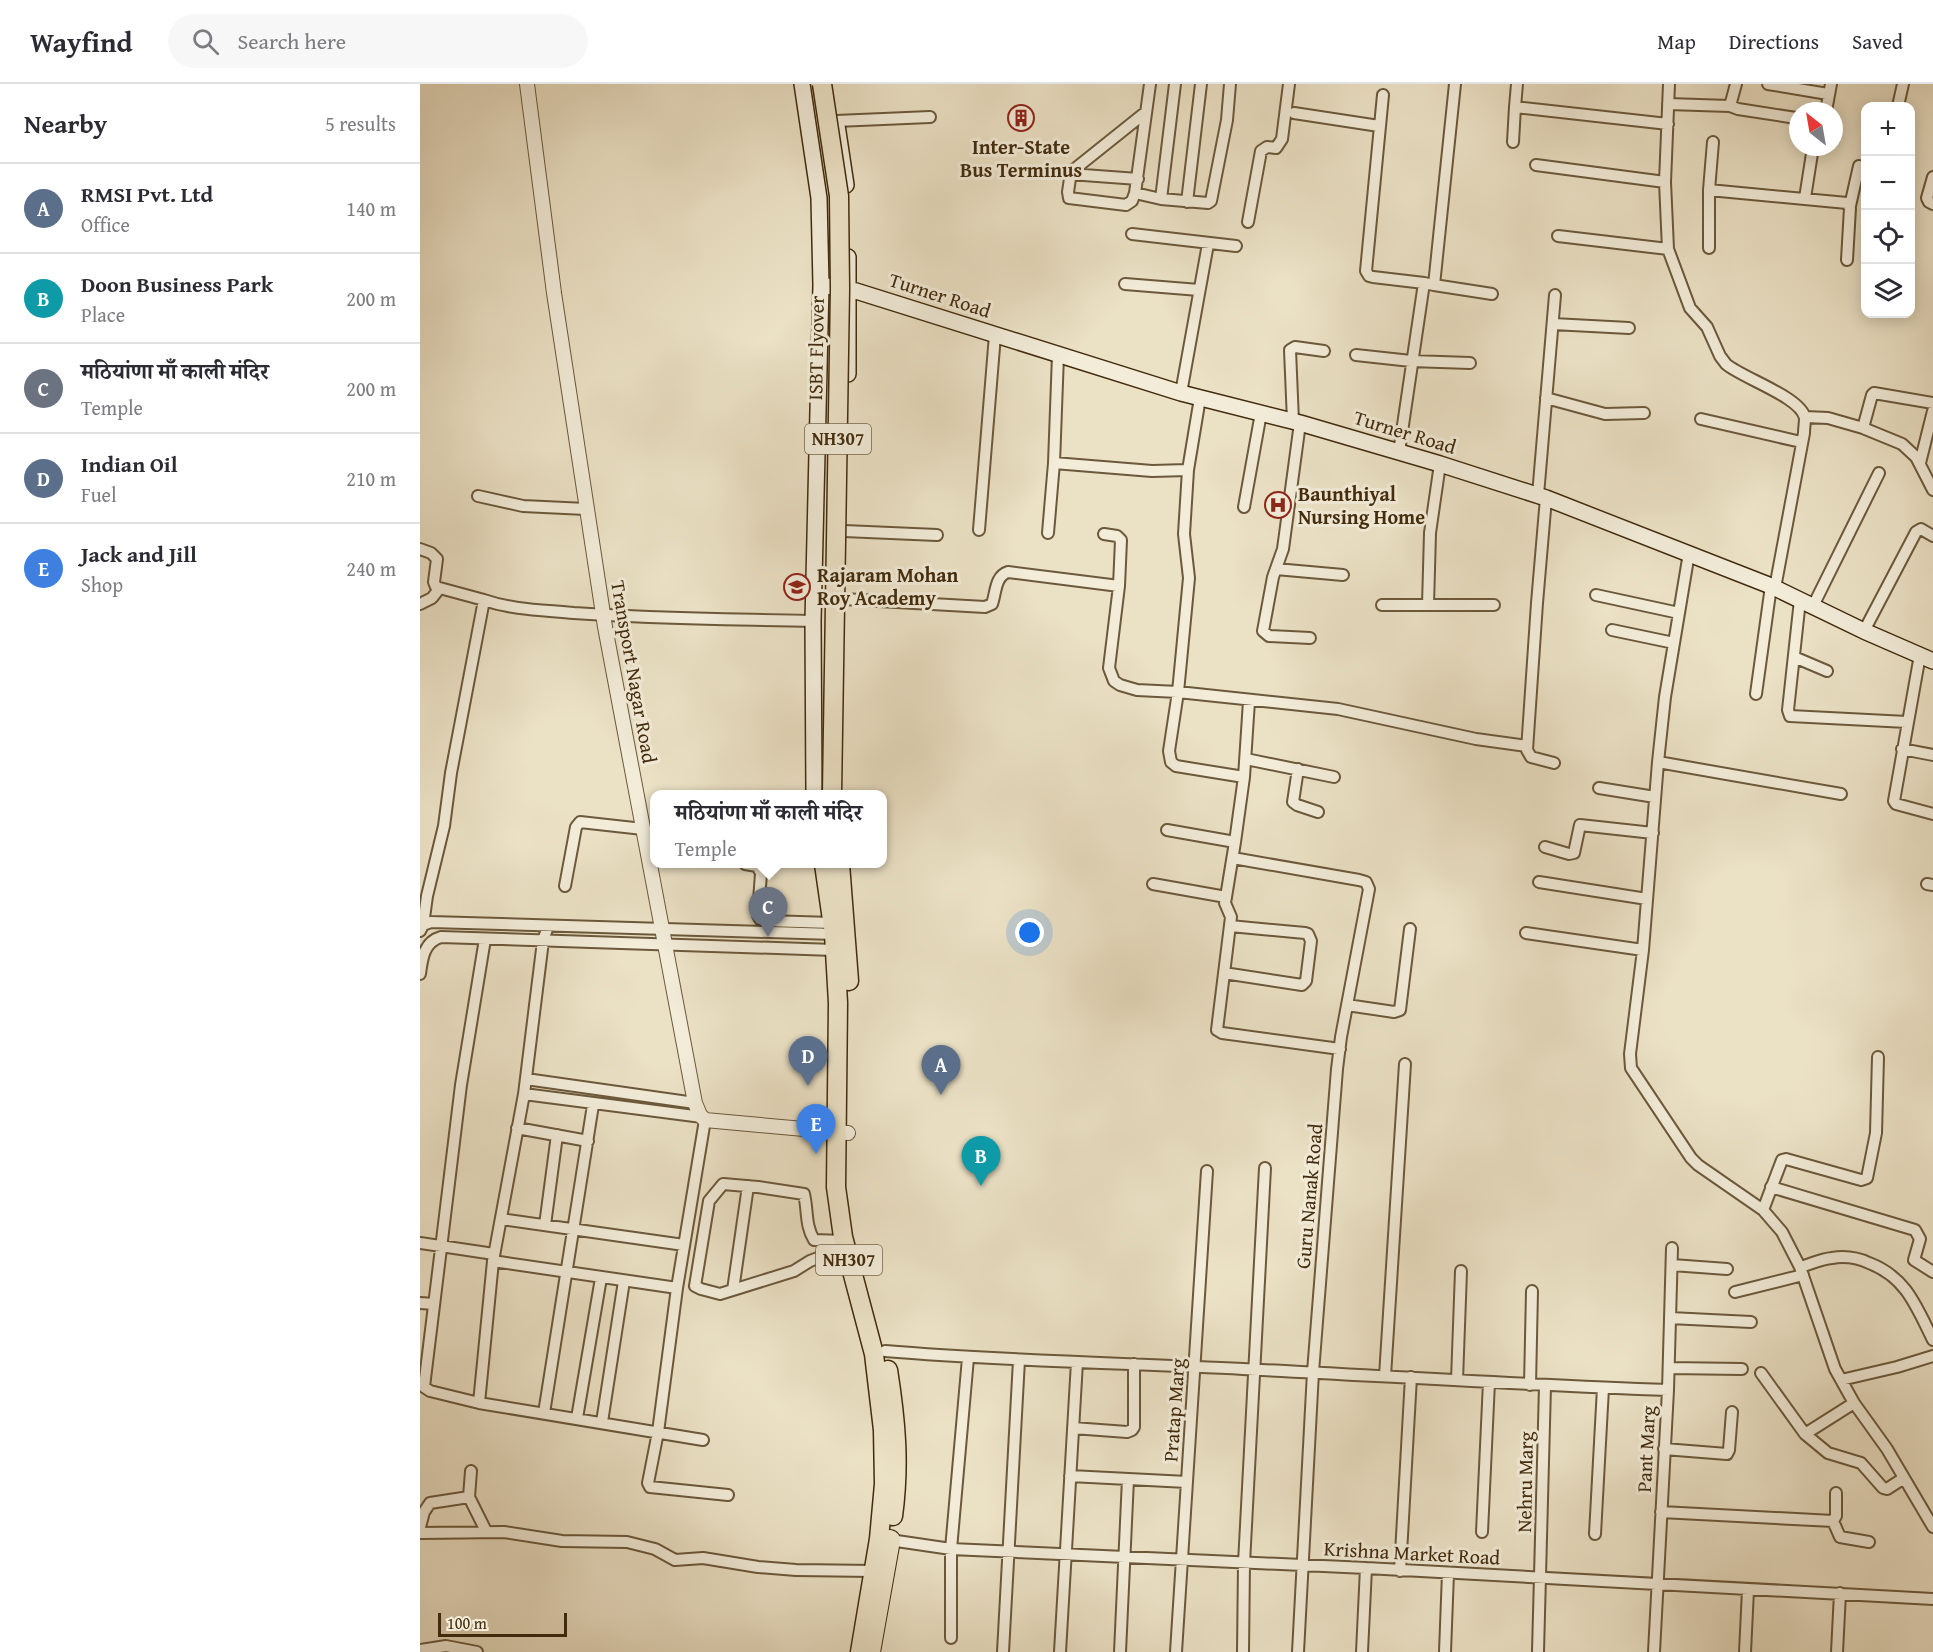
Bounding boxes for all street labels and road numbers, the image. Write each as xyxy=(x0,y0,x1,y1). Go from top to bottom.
street label: Turner Road xyxy=(886,264,995,325)
street label: ISBT Flyover xyxy=(800,295,831,401)
street label: Turner Road xyxy=(1351,402,1460,461)
road number: NH307 xyxy=(805,424,871,454)
street label: Transport Nagar Road xyxy=(604,578,665,766)
street label: Guru Nanak Road xyxy=(1288,1122,1329,1270)
road number: NH307 xyxy=(816,1245,882,1275)
street label: Pratap Marg xyxy=(1155,1357,1192,1463)
street label: Pant Marg xyxy=(1629,1405,1662,1493)
street label: Nehru Marg xyxy=(1509,1431,1540,1533)
street label: Krishna Market Road xyxy=(1323,1533,1501,1572)

